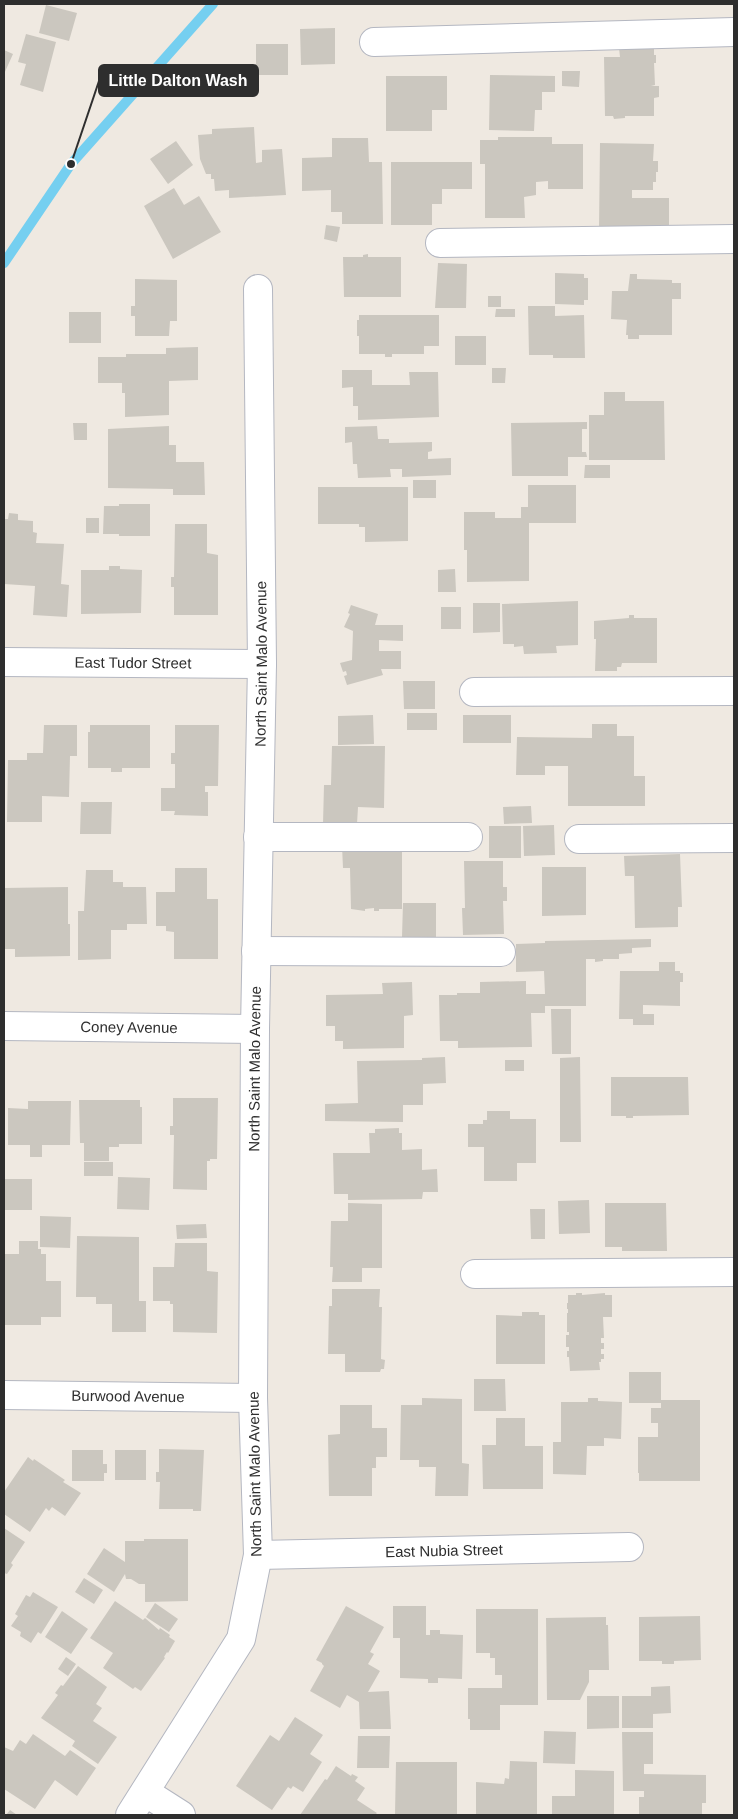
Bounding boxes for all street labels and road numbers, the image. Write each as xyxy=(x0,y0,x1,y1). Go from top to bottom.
street label: North Saint Malo Avenue xyxy=(251,581,270,747)
street label: East Tudor Street xyxy=(75,654,192,671)
street label: North Saint Malo Avenue xyxy=(245,986,264,1152)
street label: Coney Avenue xyxy=(80,1018,178,1036)
street label: Burwood Avenue xyxy=(71,1387,185,1405)
street label: North Saint Malo Avenue xyxy=(245,1391,264,1557)
street label: East Nubia Street xyxy=(385,1541,504,1560)

